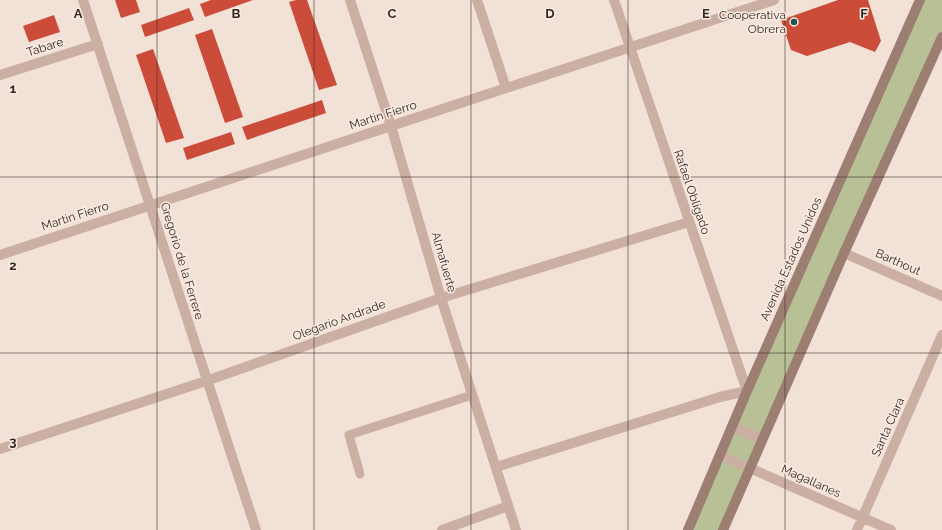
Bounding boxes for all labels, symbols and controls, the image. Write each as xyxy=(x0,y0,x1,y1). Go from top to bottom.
text: A xyxy=(74,6,83,21)
text: B xyxy=(232,6,241,21)
text: C xyxy=(388,6,397,21)
text: D xyxy=(545,6,555,21)
text: E xyxy=(702,6,710,21)
text: F xyxy=(860,6,868,21)
place label: Cooperativa Obrera xyxy=(719,8,786,36)
marker: Cooperativa Obrera xyxy=(789,17,799,27)
street label: Tabare xyxy=(25,35,65,59)
text: 1 xyxy=(10,81,17,96)
street label: Martin Fierro xyxy=(348,98,418,132)
street label: Rafael Obligado xyxy=(671,148,713,236)
street label: Avenida Estados Unidos xyxy=(757,195,825,323)
street label: Martin Fierro xyxy=(40,199,110,233)
street label: Gregorio de la Ferrere xyxy=(158,201,206,321)
street label: Almafuerte xyxy=(429,230,459,294)
street label: Barthout xyxy=(873,246,923,278)
text: 2 xyxy=(9,258,17,273)
street label: Olegario Andrade xyxy=(291,297,387,343)
street label: Santa Clara xyxy=(869,395,907,459)
text: 3 xyxy=(9,434,17,449)
street label: Magallanes xyxy=(779,462,843,500)

